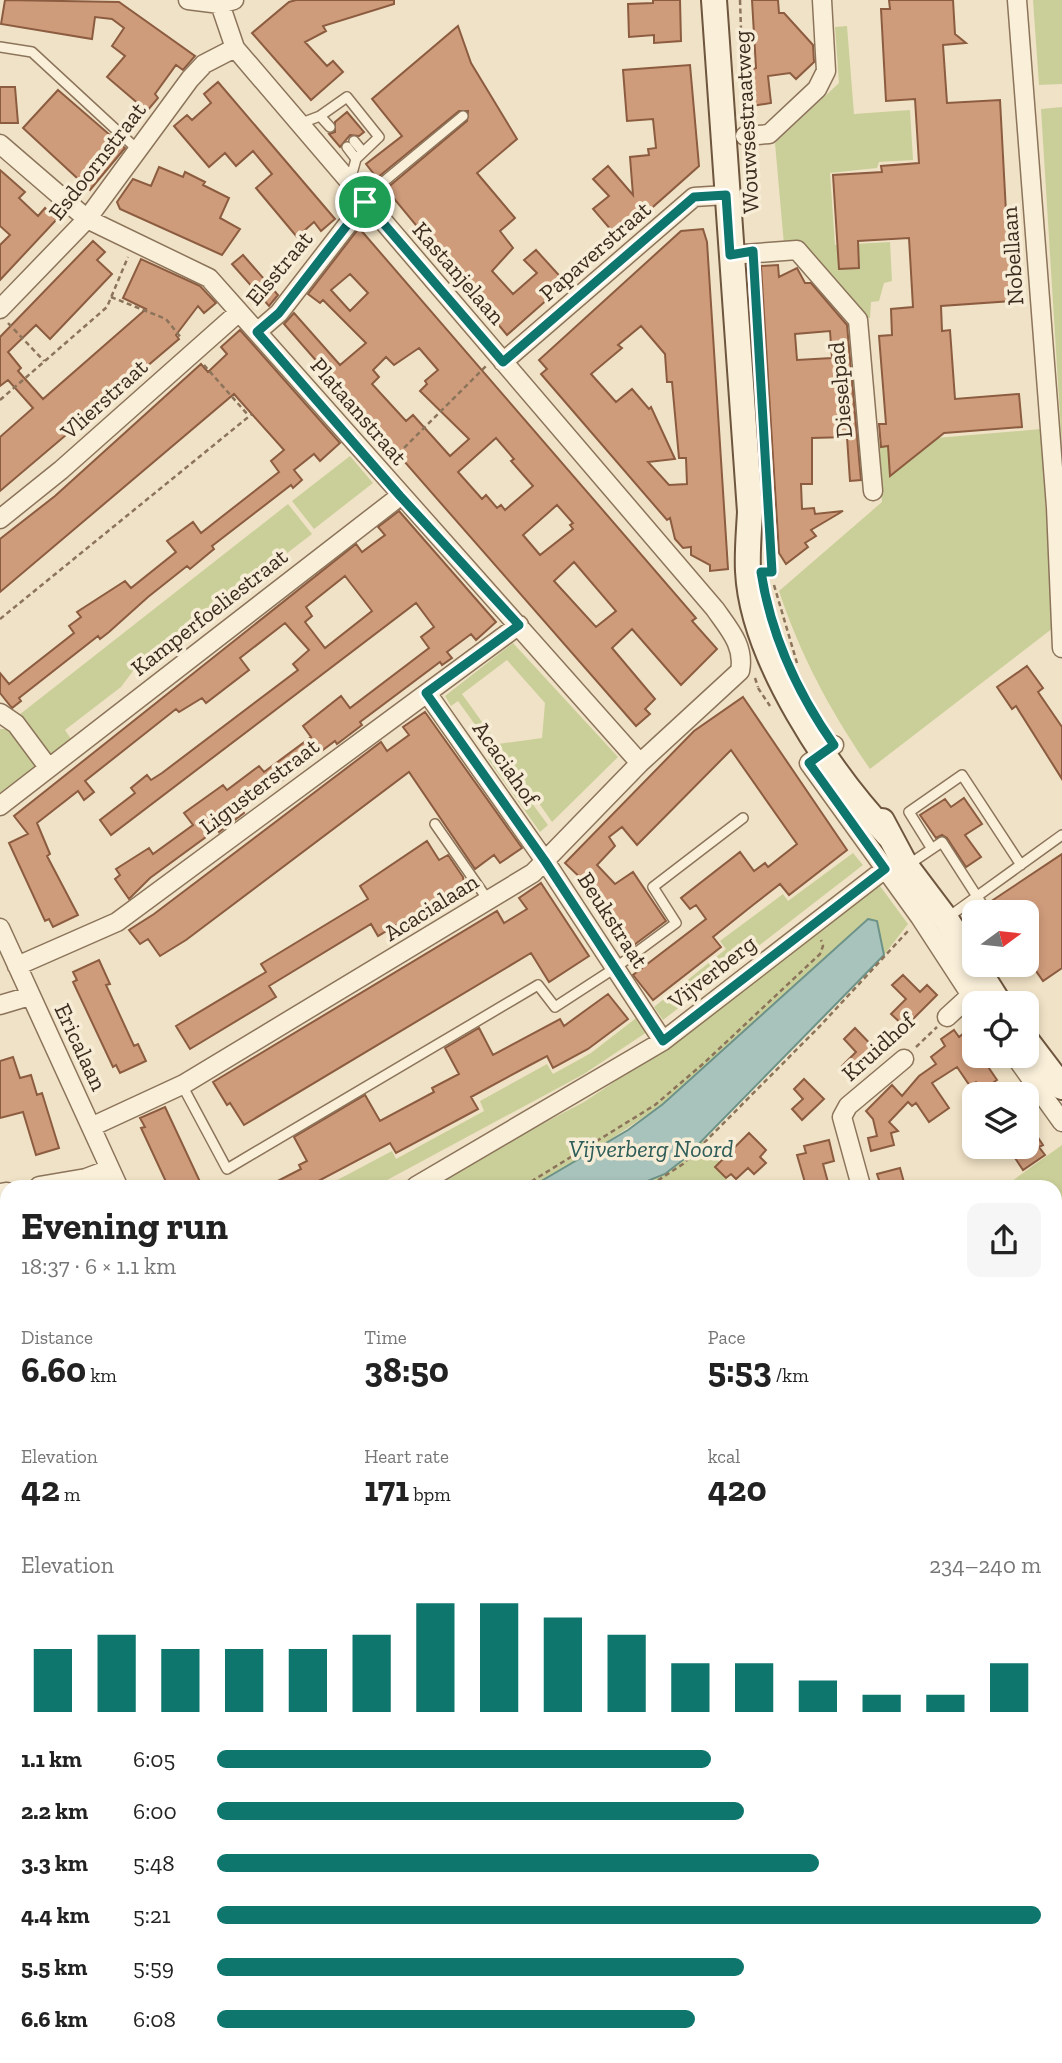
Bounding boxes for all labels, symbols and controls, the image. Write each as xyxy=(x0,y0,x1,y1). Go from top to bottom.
street label: Wouwsestraatweg xyxy=(727,30,765,214)
street label: Esdoornstraat xyxy=(42,96,152,225)
pin xyxy=(335,172,395,232)
icon: arrive xyxy=(346,183,384,221)
street label: Papaverstraat xyxy=(534,195,657,307)
street label: Nobellaan xyxy=(995,206,1029,306)
street label: Kastanjelaan xyxy=(407,216,511,330)
street label: Elsstraat xyxy=(240,225,319,311)
street label: Dieselpad xyxy=(822,340,858,439)
street label: Plataanstraat xyxy=(305,351,414,471)
street label: Vlierstraat xyxy=(54,353,153,446)
street label: Kamperfoeliestraat xyxy=(125,542,293,682)
street label: Acaciahof xyxy=(467,715,546,812)
street label: Ligusterstraat xyxy=(194,732,325,840)
street label: Acacialaan xyxy=(379,867,483,947)
street label: Beukstraat xyxy=(572,867,655,974)
north arrow xyxy=(962,900,1040,976)
map controls xyxy=(962,900,1039,1159)
street label: Vijverberg xyxy=(662,929,762,1016)
button: locate xyxy=(962,991,1039,1068)
street label: Ericalaan xyxy=(49,999,113,1095)
street label: Kruidhof xyxy=(836,1006,921,1087)
button: layers xyxy=(962,1082,1039,1159)
water label: Vijverberg Noord xyxy=(568,1134,734,1163)
text: Evening run xyxy=(21,1203,228,1249)
button: share xyxy=(967,1203,1041,1277)
text: 18:37 · 6 × 1.1 km xyxy=(21,1252,176,1280)
text: Distance xyxy=(21,1326,93,1349)
text: Time xyxy=(364,1326,407,1349)
text: Pace xyxy=(708,1326,745,1349)
text: 6.60 xyxy=(21,1349,86,1391)
text: 38:50 xyxy=(364,1349,449,1391)
text: 5:53 xyxy=(708,1349,772,1391)
text: km xyxy=(86,1364,117,1387)
text: /km xyxy=(772,1364,809,1387)
text: Elevation xyxy=(21,1445,98,1468)
text: Heart rate xyxy=(364,1445,449,1468)
text: kcal xyxy=(708,1445,740,1468)
text: 42 xyxy=(21,1468,60,1510)
text: 171 xyxy=(364,1468,409,1510)
text: 420 xyxy=(708,1468,767,1510)
text: m xyxy=(60,1483,80,1506)
text: bpm xyxy=(409,1483,451,1506)
text: Elevation xyxy=(21,1551,114,1579)
text: 234–240 m xyxy=(929,1551,1041,1579)
text: 1.1 km xyxy=(21,1745,82,1773)
text: 6:05 xyxy=(133,1745,175,1773)
text: 2.2 km xyxy=(21,1797,88,1825)
text: 6:00 xyxy=(133,1797,177,1825)
text: 3.3 km xyxy=(21,1849,88,1877)
text: 5:48 xyxy=(133,1849,175,1877)
text: 4.4 km xyxy=(21,1901,90,1929)
text: 5:21 xyxy=(133,1901,171,1929)
text: 5.5 km xyxy=(21,1953,87,1981)
text: 5:59 xyxy=(133,1953,174,1981)
text: 6.6 km xyxy=(21,2005,88,2033)
text: 6:08 xyxy=(133,2005,176,2033)

